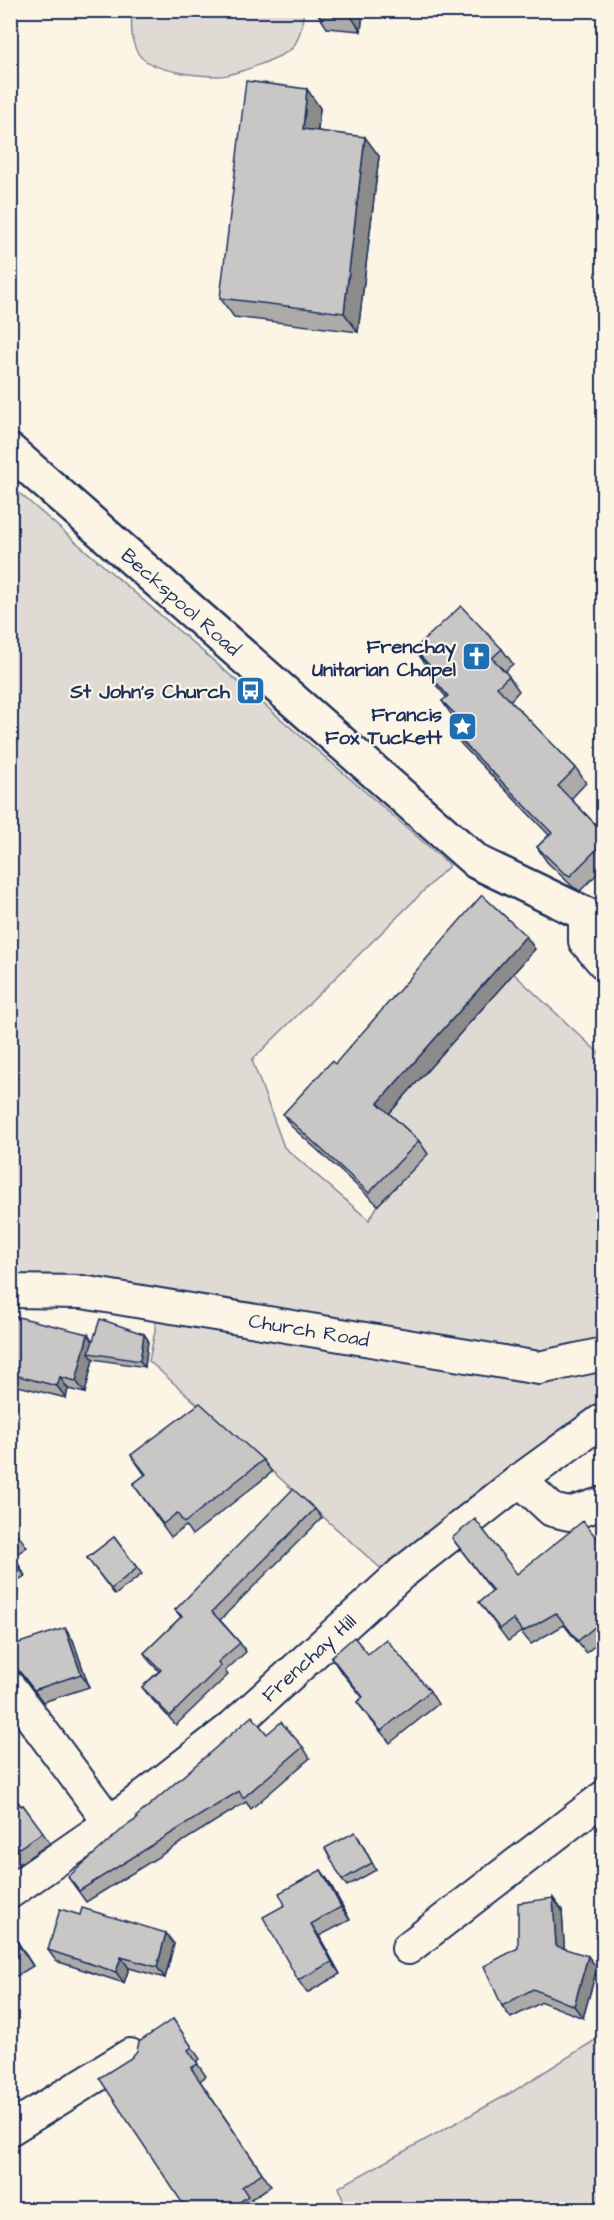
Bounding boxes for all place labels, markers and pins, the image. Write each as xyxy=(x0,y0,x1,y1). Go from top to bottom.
place label: Frenchay Unitarian Chapel xyxy=(312,633,456,684)
church icon: Frenchay Unitarian Chapel xyxy=(461,641,493,673)
bus stop icon: St John's Church xyxy=(235,675,267,707)
place label: St John's Church xyxy=(69,678,231,706)
place label: Francis Fox Tuckett xyxy=(325,701,443,752)
place icon: Francis Fox Tuckett xyxy=(447,710,479,742)

